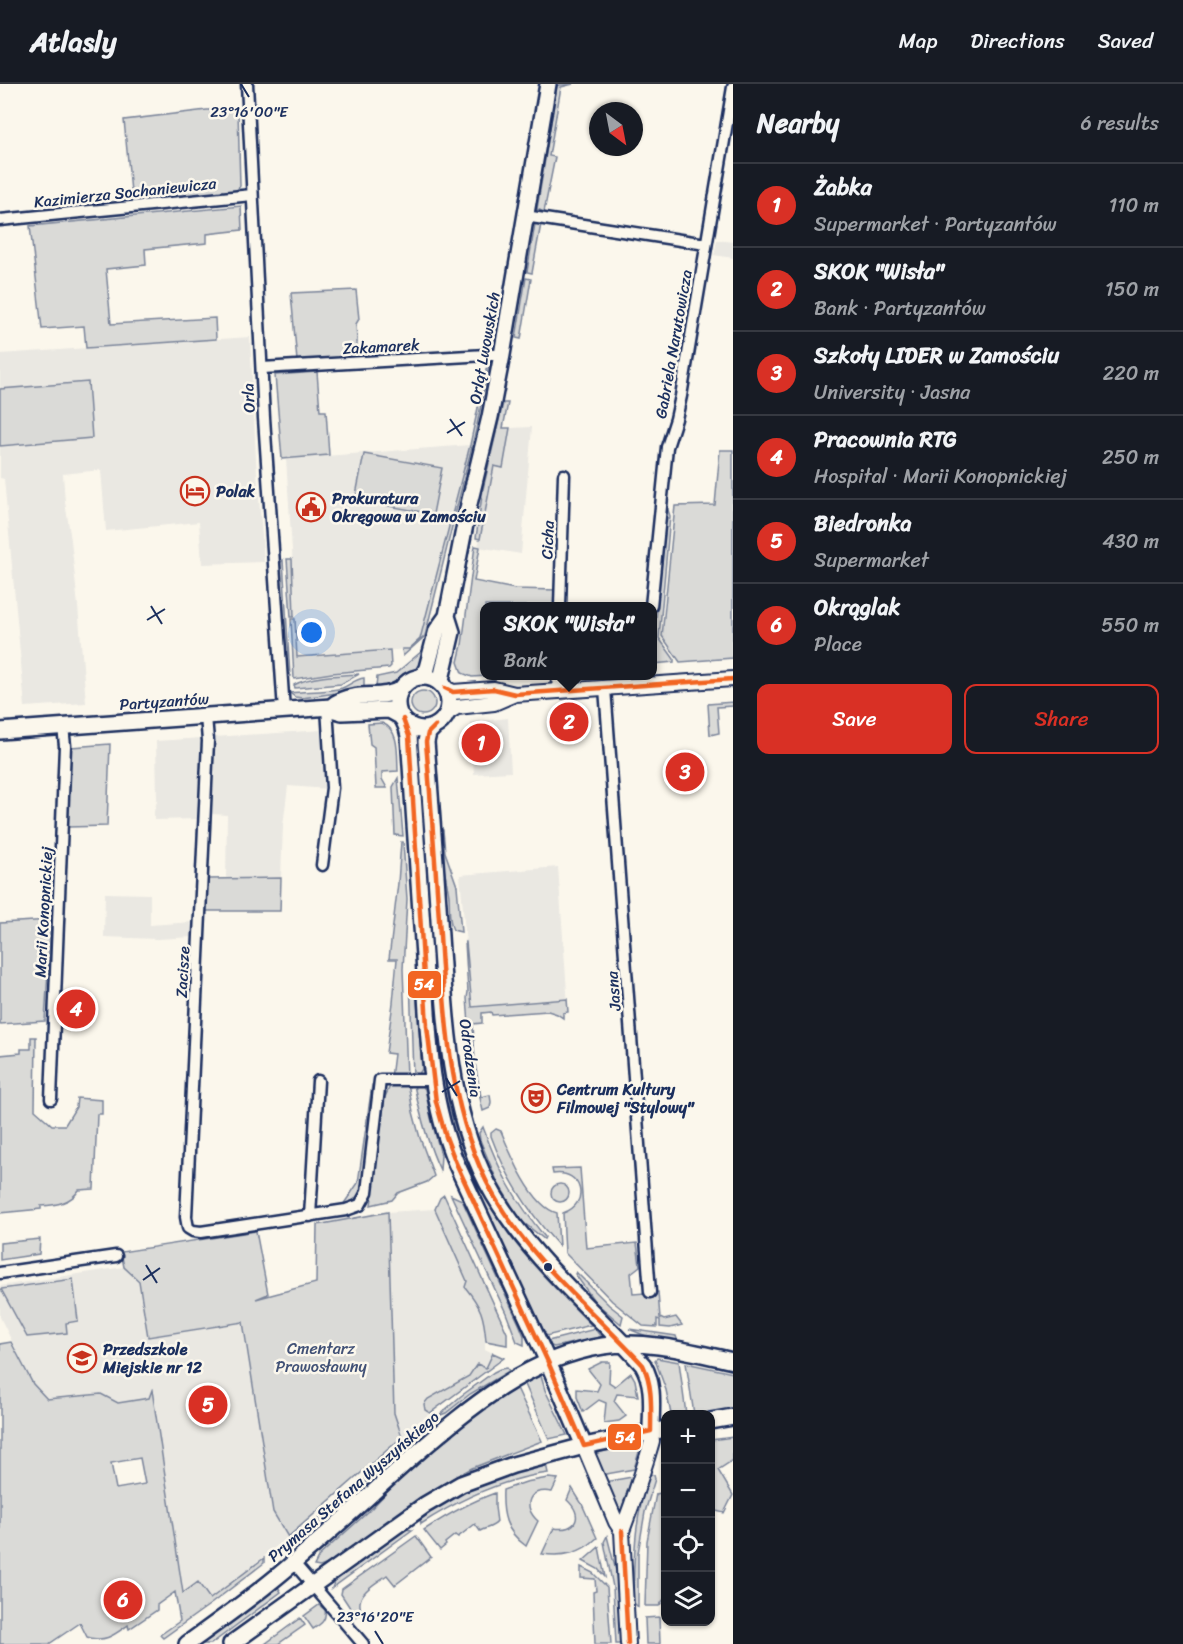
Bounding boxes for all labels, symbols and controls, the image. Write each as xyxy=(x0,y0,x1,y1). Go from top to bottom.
text: Atlasly xyxy=(30,17,117,66)
text: Map xyxy=(899,22,937,60)
text: Directions xyxy=(970,22,1065,60)
text: Saved xyxy=(1098,22,1153,60)
text: 23°16'00"E xyxy=(210,99,289,125)
text: Nearby xyxy=(757,100,839,146)
north arrow xyxy=(589,102,643,156)
text: 6 results xyxy=(1080,106,1159,141)
street label: Kazimierza Sochaniewicza xyxy=(32,168,219,216)
text: Żabka xyxy=(814,168,872,207)
text: 1 xyxy=(772,188,781,223)
text: 110 m xyxy=(1109,188,1159,223)
text: Supermarket · Partyzantów xyxy=(814,207,1056,242)
text: SKOK "Wisła" xyxy=(814,252,944,291)
street label: Gabriela Narutowicza xyxy=(646,267,701,421)
text: 2 xyxy=(771,272,782,307)
text: 150 m xyxy=(1105,272,1159,307)
street label: Orląt Lwowskich xyxy=(460,290,509,407)
text: Bank · Partyzantów xyxy=(814,291,986,326)
street label: Zakamarek xyxy=(342,330,421,363)
text: Szkoły LIDER w Zamościu xyxy=(814,336,1059,375)
text: 3 xyxy=(771,356,782,391)
text: 220 m xyxy=(1103,356,1159,391)
text: University · Jasna xyxy=(814,375,970,410)
street label: Orla xyxy=(233,382,264,413)
text: Pracownia RTG xyxy=(814,420,957,459)
text: 4 xyxy=(770,440,783,475)
text: 250 m xyxy=(1102,440,1159,475)
text: Hospital · Marii Konopnickiej xyxy=(814,459,1067,494)
hotel icon: Polak xyxy=(179,475,211,507)
place label: Polak xyxy=(216,477,255,506)
place label: Prokuratura Okręgowa w Zamościu xyxy=(331,484,486,531)
public building icon: Prokuratura Okręgowa w Zamościu xyxy=(295,491,327,523)
text: Biedronka xyxy=(814,504,911,543)
street label: Cicha xyxy=(532,519,563,560)
text: 5 xyxy=(770,524,783,559)
text: 430 m xyxy=(1102,524,1159,559)
text: Supermarket xyxy=(814,543,929,578)
text: Okrąglak xyxy=(814,588,900,627)
popup xyxy=(480,602,657,680)
text: SKOK "Wisła" xyxy=(504,604,633,643)
text: 6 xyxy=(771,608,782,643)
text: 550 m xyxy=(1101,608,1159,643)
your location xyxy=(297,618,326,647)
text: Place xyxy=(814,627,862,662)
text: Bank xyxy=(504,643,548,678)
street label: Partyzantów xyxy=(118,684,211,719)
button: Save xyxy=(757,684,952,754)
button: Share xyxy=(964,684,1159,754)
pin: 2 xyxy=(550,700,588,744)
pin: 1 xyxy=(462,720,500,766)
pin: 3 xyxy=(666,750,704,794)
street label: Marii Konopnickiej xyxy=(26,845,61,978)
street label: Zacisze xyxy=(167,945,198,999)
street label: Jasna xyxy=(597,969,630,1013)
line badge: 54 xyxy=(407,970,442,999)
text: 54 xyxy=(414,970,434,999)
pin: 4 xyxy=(56,986,96,1032)
street label: Odrodzenia xyxy=(451,1017,490,1099)
place label: Centrum Kultury Filmowej "Stylowy" xyxy=(556,1075,695,1122)
theatre icon: Centrum Kultury Filmowej "Stylowy" xyxy=(520,1082,552,1114)
unlabelled marker xyxy=(542,1261,554,1273)
park label: Cmentarz Prawosławny xyxy=(275,1334,367,1381)
place label: Przedszkole Miejskie nr 12 xyxy=(102,1335,203,1382)
school or university icon: Przedszkole Miejskie nr 12 xyxy=(66,1342,98,1374)
pin: 5 xyxy=(188,1382,228,1428)
street label: Prymasa Stefana Wyszyńskiego xyxy=(261,1403,446,1570)
map controls xyxy=(661,1410,715,1626)
button: + xyxy=(661,1410,715,1464)
line badge: 54 xyxy=(607,1423,642,1451)
text: 54 xyxy=(615,1423,635,1452)
button: − xyxy=(661,1464,715,1518)
button: locate xyxy=(661,1518,715,1572)
button: layers xyxy=(661,1572,715,1626)
pin: 6 xyxy=(104,1578,142,1622)
text: 23°16'20"E xyxy=(337,1604,415,1630)

